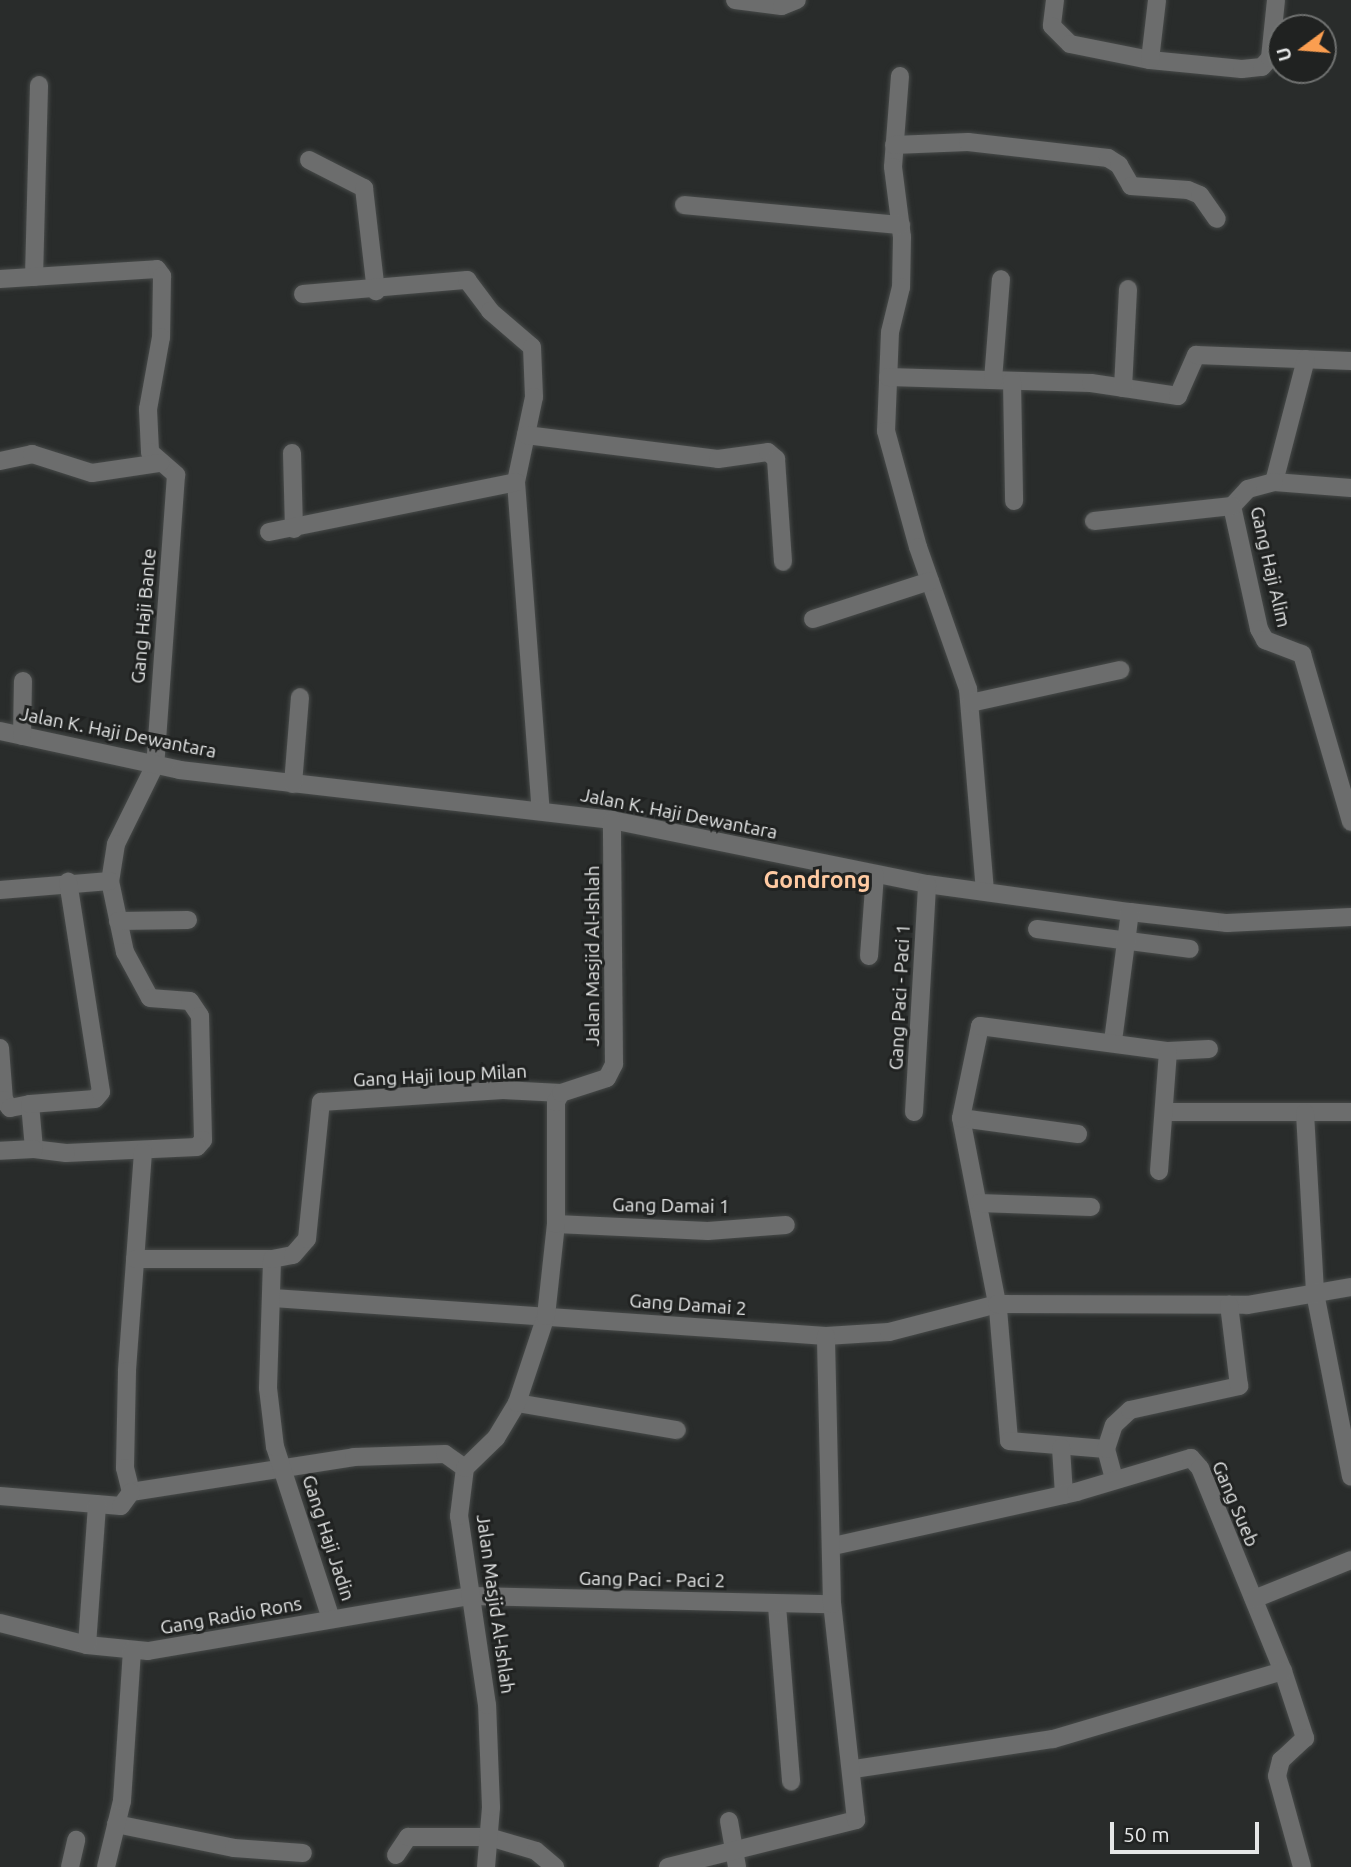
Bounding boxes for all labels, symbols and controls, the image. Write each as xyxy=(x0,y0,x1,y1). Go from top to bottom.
north arrow xyxy=(1267,14,1337,84)
text: U xyxy=(1271,45,1296,64)
street label: Gang Haji Alim xyxy=(1245,504,1295,630)
street label: Gang Haji Bante xyxy=(127,547,161,685)
street label: Jalan K. Haji Dewantara xyxy=(18,703,218,763)
street label: Jalan K. Haji Dewantara xyxy=(579,784,779,844)
street label: Jalan Masjid Al-Ishlah xyxy=(582,866,604,1046)
district label: Gondrong xyxy=(763,866,871,894)
street label: Gang Paci - Paci 1 xyxy=(885,923,915,1071)
street label: Gang Haji Ioup Milan xyxy=(352,1060,528,1092)
street label: Gang Damai 1 xyxy=(612,1194,730,1218)
street label: Gang Damai 2 xyxy=(629,1290,747,1320)
street label: Gang Sueb xyxy=(1207,1458,1263,1550)
street label: Gang Haji Jadin xyxy=(297,1472,359,1604)
street label: Jalan Masjid Al-Ishlah xyxy=(471,1513,519,1695)
street label: Gang Paci - Paci 2 xyxy=(579,1567,725,1593)
street label: Gang Radio Rons xyxy=(158,1592,304,1640)
scale bar xyxy=(1113,1808,1262,1852)
text: 50 m xyxy=(1123,1822,1170,1846)

